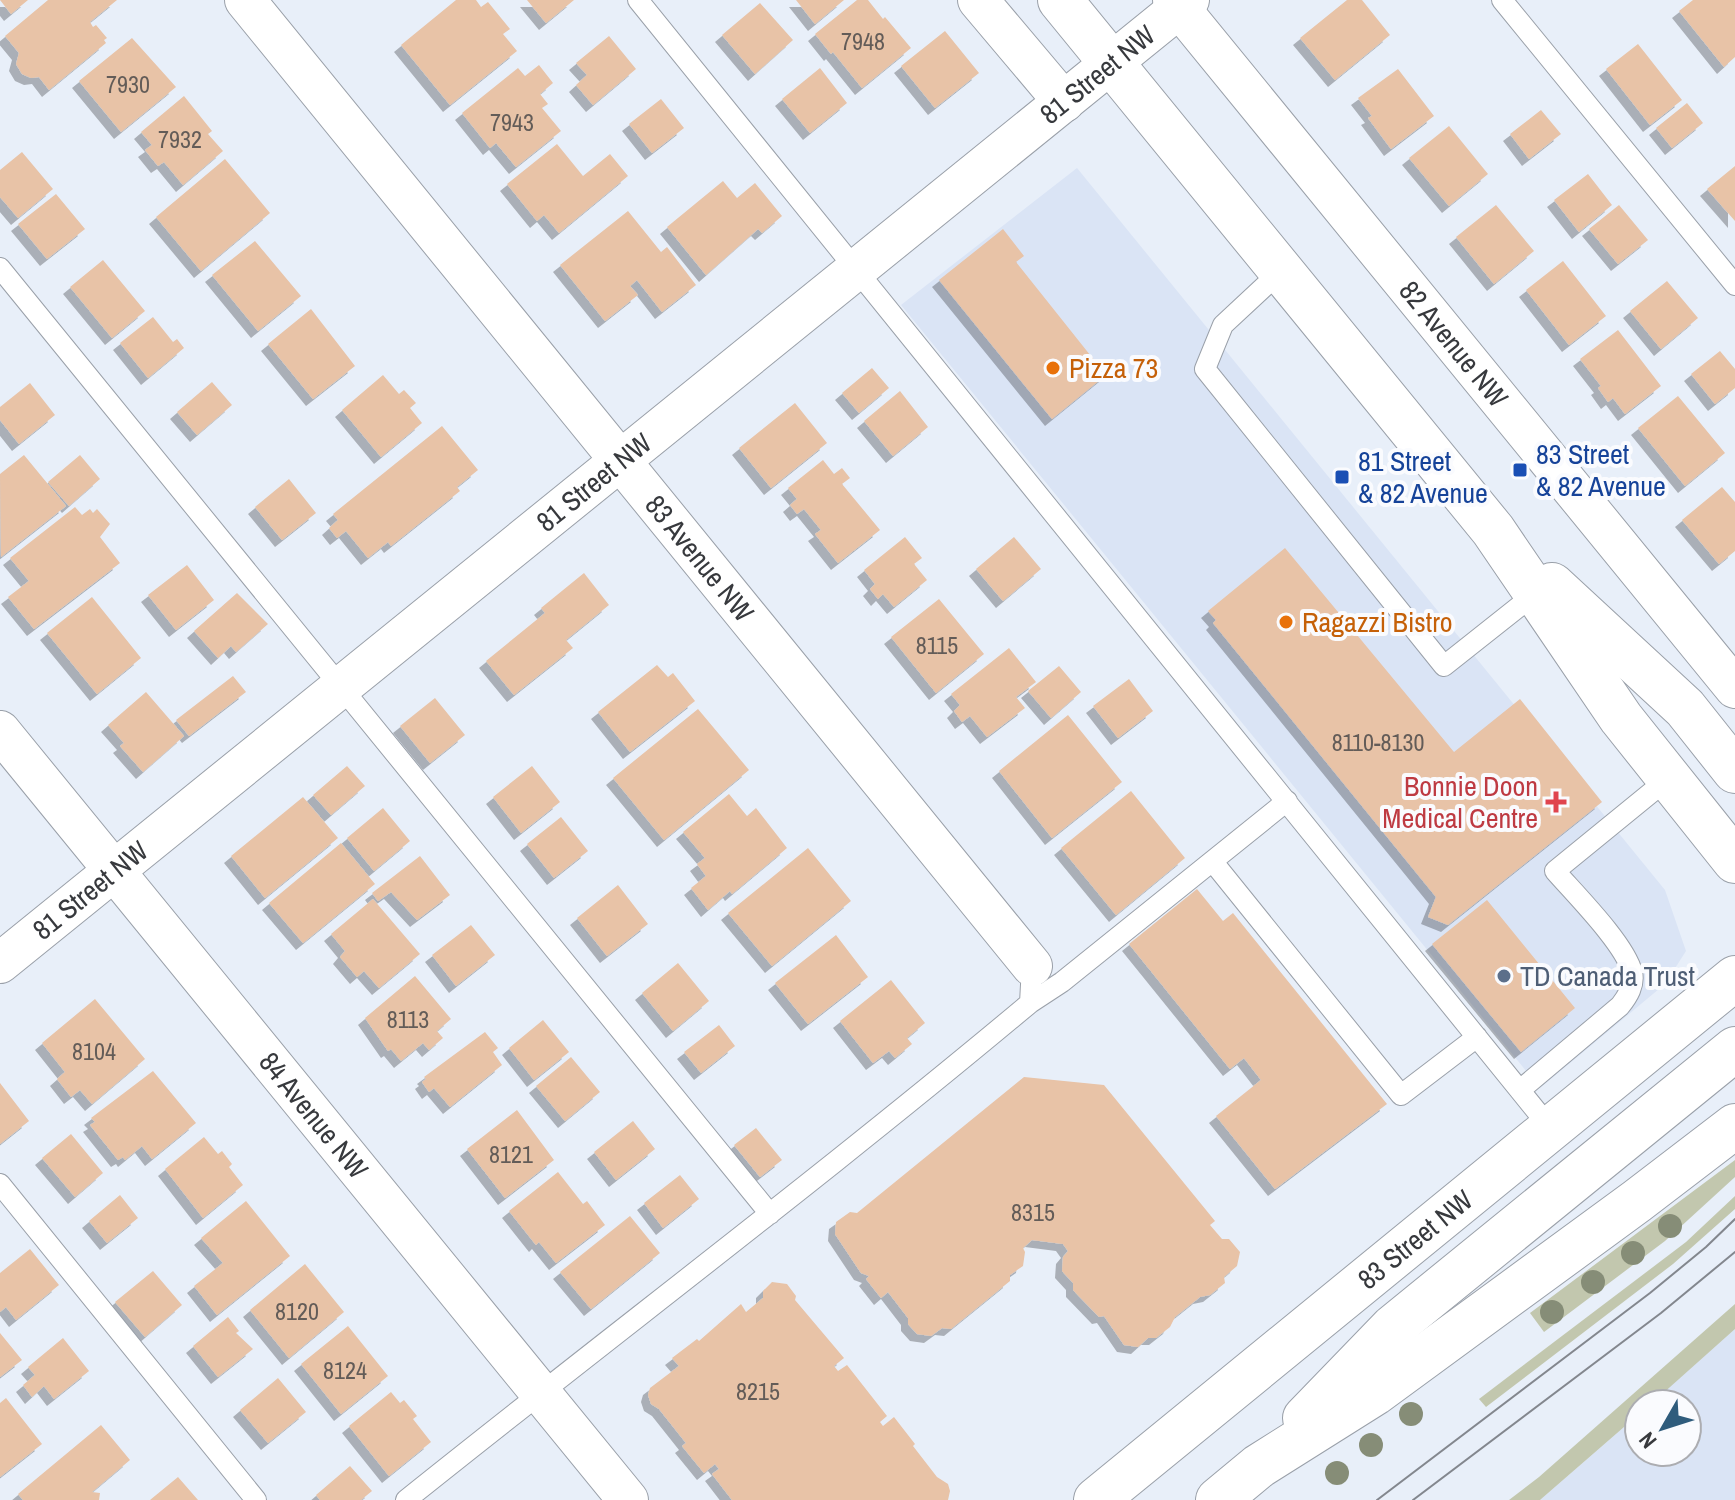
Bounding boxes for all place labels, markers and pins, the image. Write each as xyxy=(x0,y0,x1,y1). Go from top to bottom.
place label: Pizza 73 xyxy=(1069,349,1158,387)
marker: Pizza 73 xyxy=(1044,359,1062,377)
place label: 83 Street & 82 Avenue xyxy=(1536,435,1666,505)
place label: 81 Street & 82 Avenue xyxy=(1358,442,1488,512)
marker: 83 Street & 82 Avenue xyxy=(1511,461,1529,479)
marker: 81 Street & 82 Avenue xyxy=(1333,468,1351,486)
place label: Ragazzi Bistro xyxy=(1302,603,1453,641)
marker: Ragazzi Bistro xyxy=(1277,613,1295,631)
place label: Bonnie Doon Medical Centre xyxy=(1382,767,1538,837)
marker: Bonnie Doon Medical Centre xyxy=(1545,791,1567,813)
place label: TD Canada Trust xyxy=(1520,957,1695,995)
marker: TD Canada Trust xyxy=(1495,967,1513,985)

